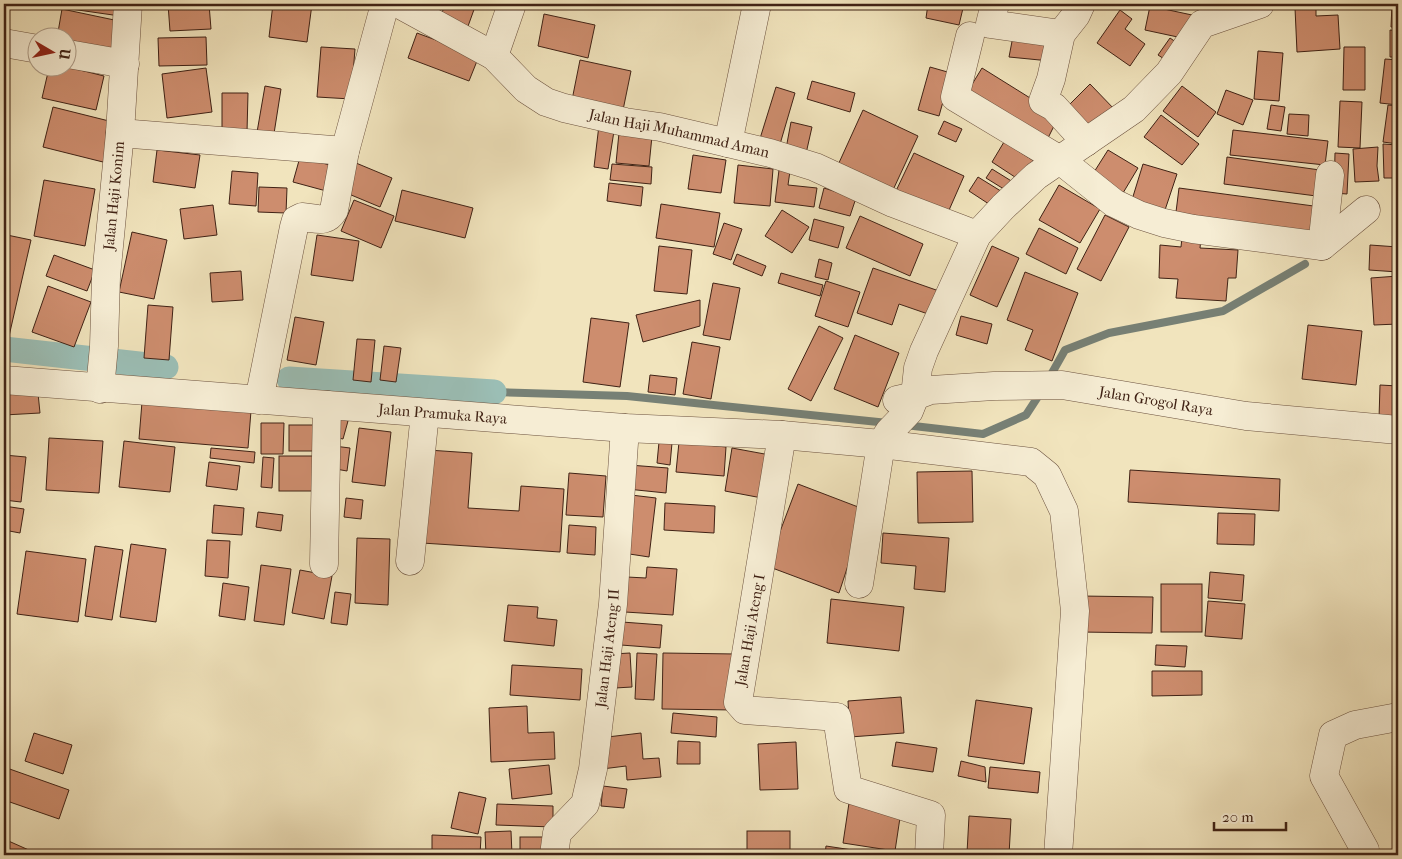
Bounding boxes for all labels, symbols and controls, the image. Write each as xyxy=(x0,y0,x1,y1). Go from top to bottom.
north arrow xyxy=(28,28,78,78)
text: U xyxy=(55,46,74,61)
street label: Jalan Haji Muhammad Aman xyxy=(586,105,771,162)
street label: Jalan Haji Konim xyxy=(100,140,128,252)
street label: Jalan Grogol Raya xyxy=(1097,382,1215,419)
street label: Jalan Pramuka Raya xyxy=(377,400,509,428)
street label: Jalan Haji Ateng I xyxy=(731,572,769,689)
street label: Jalan Haji Ateng II xyxy=(591,588,623,710)
scale bar xyxy=(1214,799,1287,831)
text: 20 m xyxy=(1222,808,1254,826)

